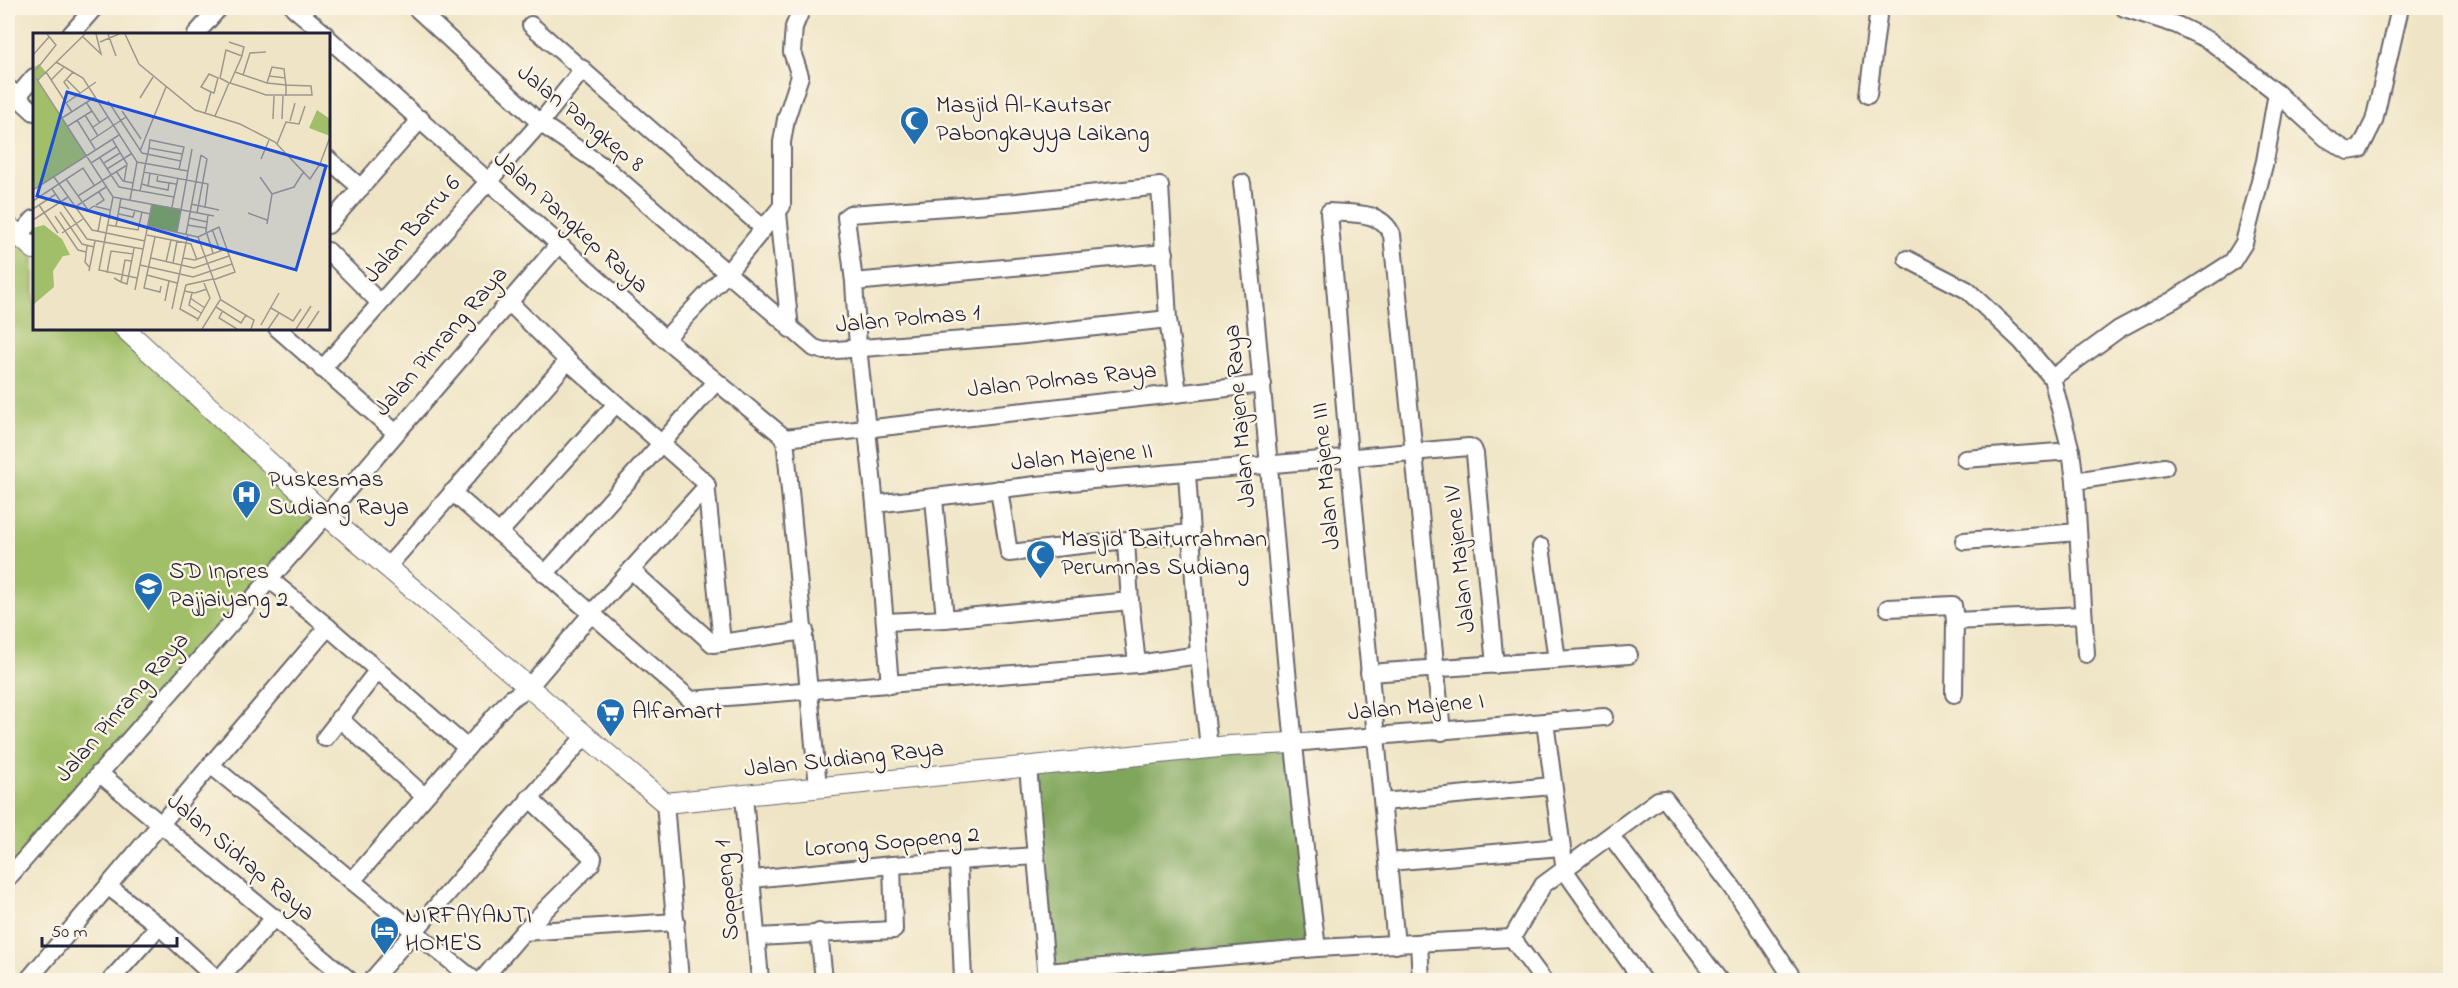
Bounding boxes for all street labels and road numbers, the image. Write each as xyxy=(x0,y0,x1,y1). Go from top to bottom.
street label: Jalan Pangkep 8 xyxy=(508,56,652,182)
street label: Jalan Pangkep Raya xyxy=(484,143,656,303)
street label: Jalan Barru 6 xyxy=(356,168,470,292)
street label: Jalan Pinrang Raya xyxy=(367,259,518,426)
street label: Jalan Polmas 1 xyxy=(834,296,982,344)
street label: Jalan Majene Raya xyxy=(1216,323,1267,509)
street label: Jalan Polmas Raya xyxy=(966,354,1158,409)
street label: Jalan Majene III xyxy=(1303,401,1351,551)
street label: Jalan Majene II xyxy=(1010,434,1154,482)
street label: Jalan Majene IV xyxy=(1436,483,1486,634)
street label: Jalan Pinrang Raya xyxy=(48,625,199,792)
street label: Jalan Majene I xyxy=(1346,685,1486,731)
street label: Jalan Sudiang Raya xyxy=(742,732,946,789)
street label: Jalan Sidrap Raya xyxy=(157,785,322,932)
street label: Lorong Soppeng 2 xyxy=(803,818,981,868)
street label: Soppeng 1 xyxy=(706,838,750,942)

